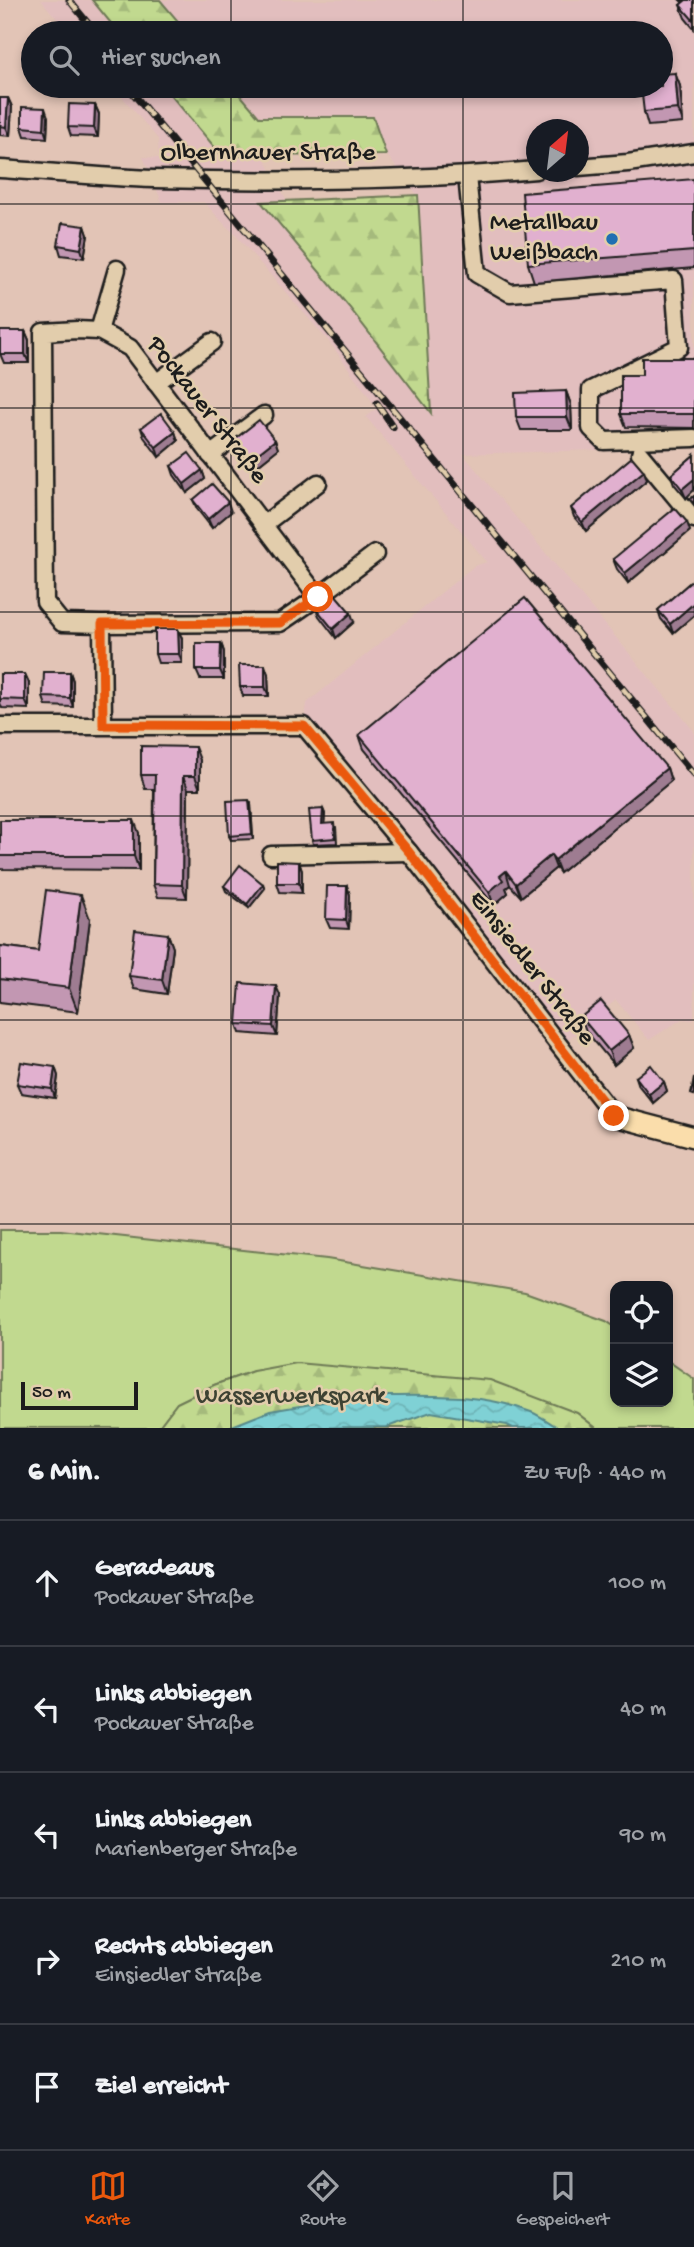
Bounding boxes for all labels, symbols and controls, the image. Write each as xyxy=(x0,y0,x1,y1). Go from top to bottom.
search box xyxy=(21,21,673,98)
icon: search xyxy=(45,41,83,79)
text: Hier suchen xyxy=(101,44,221,75)
north arrow xyxy=(526,119,589,182)
street label: Olbernhauer Straße xyxy=(161,139,376,170)
place label: Metallbau Weißbach xyxy=(490,209,598,270)
marker: Metallbau Weißbach xyxy=(604,231,620,247)
street label: Pockauer Straße xyxy=(138,330,274,492)
route start xyxy=(302,581,333,612)
street label: Einsiedler Straße xyxy=(461,885,601,1053)
route end xyxy=(598,1100,629,1131)
map controls xyxy=(610,1281,673,1407)
button: locate xyxy=(610,1281,673,1344)
button: layers xyxy=(610,1344,673,1407)
scale bar xyxy=(21,1379,138,1411)
text: 50 m xyxy=(32,1382,71,1405)
park label: Wasserwerkspark xyxy=(196,1382,389,1413)
text: 6 Min. xyxy=(28,1456,101,1491)
text: Zu Fuß · 440 m xyxy=(524,1460,666,1487)
text: Geradeaus xyxy=(95,1554,213,1585)
icon: ahead xyxy=(28,1564,66,1602)
text: 100 m xyxy=(609,1570,666,1597)
text: Pockauer Straße xyxy=(95,1585,254,1612)
text: Links abbiegen xyxy=(95,1680,251,1711)
icon: left xyxy=(28,1690,66,1728)
text: 40 m xyxy=(620,1696,666,1723)
text: Pockauer Straße xyxy=(95,1711,254,1738)
text: Links abbiegen xyxy=(95,1806,251,1837)
icon: left xyxy=(28,1816,66,1854)
text: 90 m xyxy=(620,1822,666,1849)
text: Marienberger Straße xyxy=(95,1837,297,1864)
text: Rechts abbiegen xyxy=(95,1932,273,1963)
icon: right xyxy=(28,1942,66,1980)
text: 210 m xyxy=(611,1948,666,1975)
text: Einsiedler Straße xyxy=(95,1963,261,1990)
icon: arrive xyxy=(28,2068,66,2106)
text: Ziel erreicht xyxy=(95,2072,227,2103)
tab: Karte xyxy=(85,2167,130,2232)
tab: Route xyxy=(300,2167,346,2232)
tab: Gespeichert xyxy=(516,2167,609,2232)

